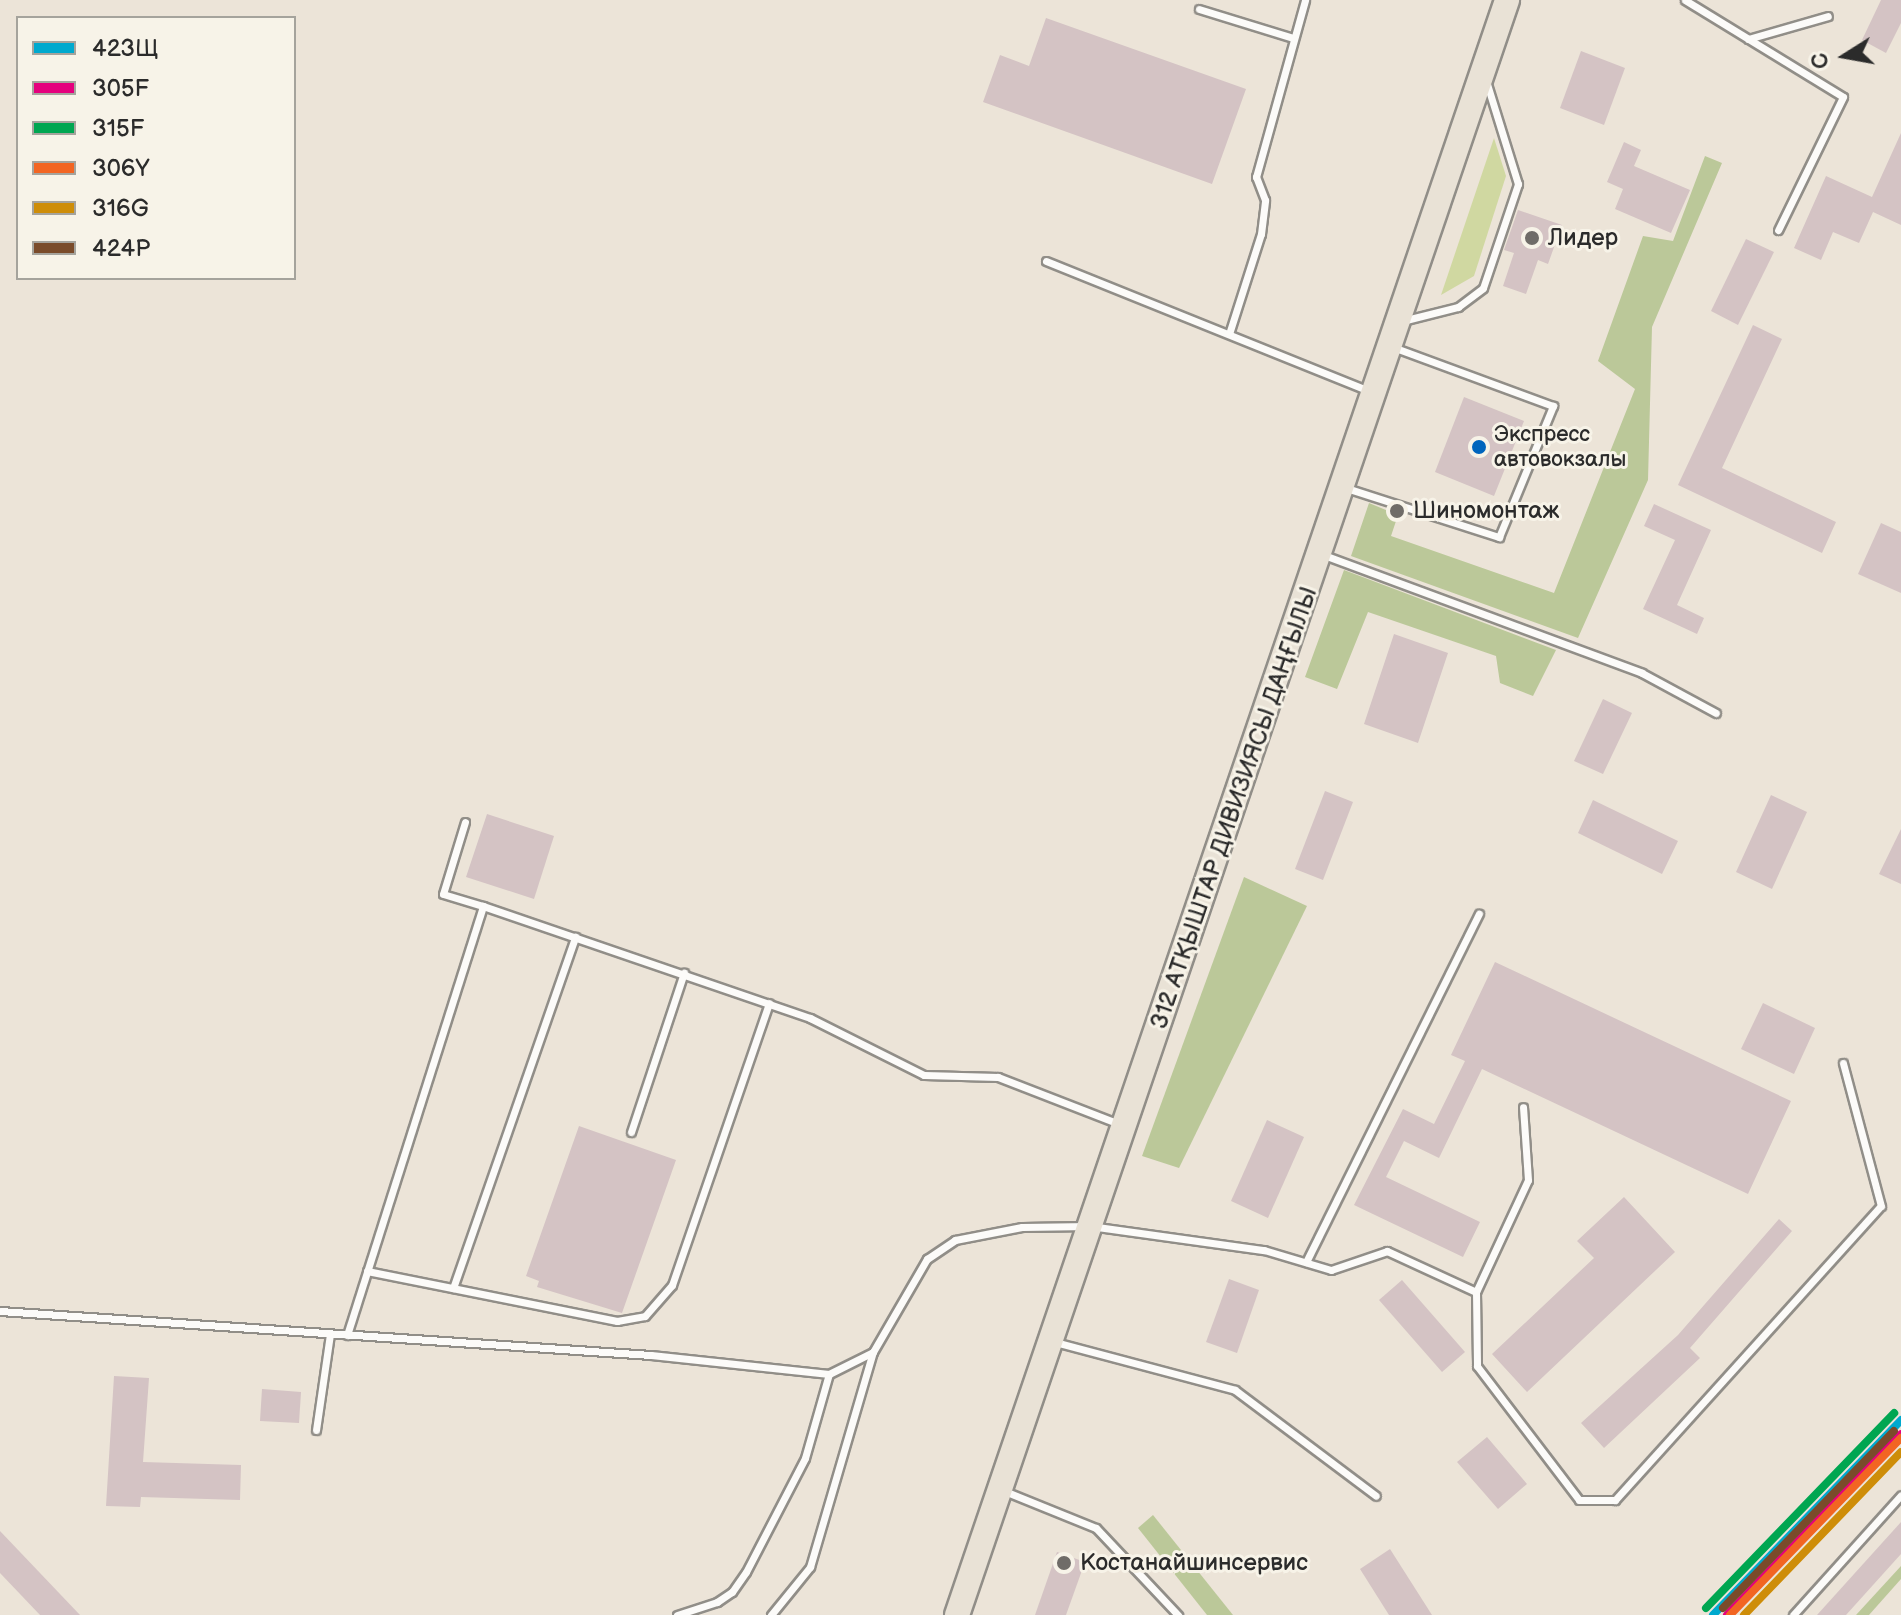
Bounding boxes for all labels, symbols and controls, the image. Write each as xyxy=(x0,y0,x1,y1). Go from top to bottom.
legend xyxy=(16,16,296,280)
north arrow xyxy=(1805,16,1885,96)
text: 423Щ xyxy=(92,34,159,63)
text: С xyxy=(1806,51,1836,71)
text: 305F xyxy=(92,74,149,103)
text: 315F xyxy=(92,114,144,143)
text: 306Y xyxy=(92,154,150,183)
text: 316G xyxy=(92,194,149,223)
place label: Лидер xyxy=(1548,224,1618,252)
marker: Лидер xyxy=(1523,229,1541,247)
text: 424Р xyxy=(92,234,150,263)
place label: Экспресс автовокзалы xyxy=(1494,421,1626,472)
marker: Экспресс автовокзалы xyxy=(1471,439,1487,455)
place label: Шиномонтаж xyxy=(1413,497,1559,525)
marker: Шиномонтаж xyxy=(1388,502,1406,520)
street label: 312 АТҚЫШТАР ДИВИЗИЯСЫ ДАҢҒЫЛЫ xyxy=(1145,583,1323,1033)
place label: Костанайшинсервис xyxy=(1080,1549,1308,1577)
marker: Костанайшинсервис xyxy=(1055,1554,1073,1572)

